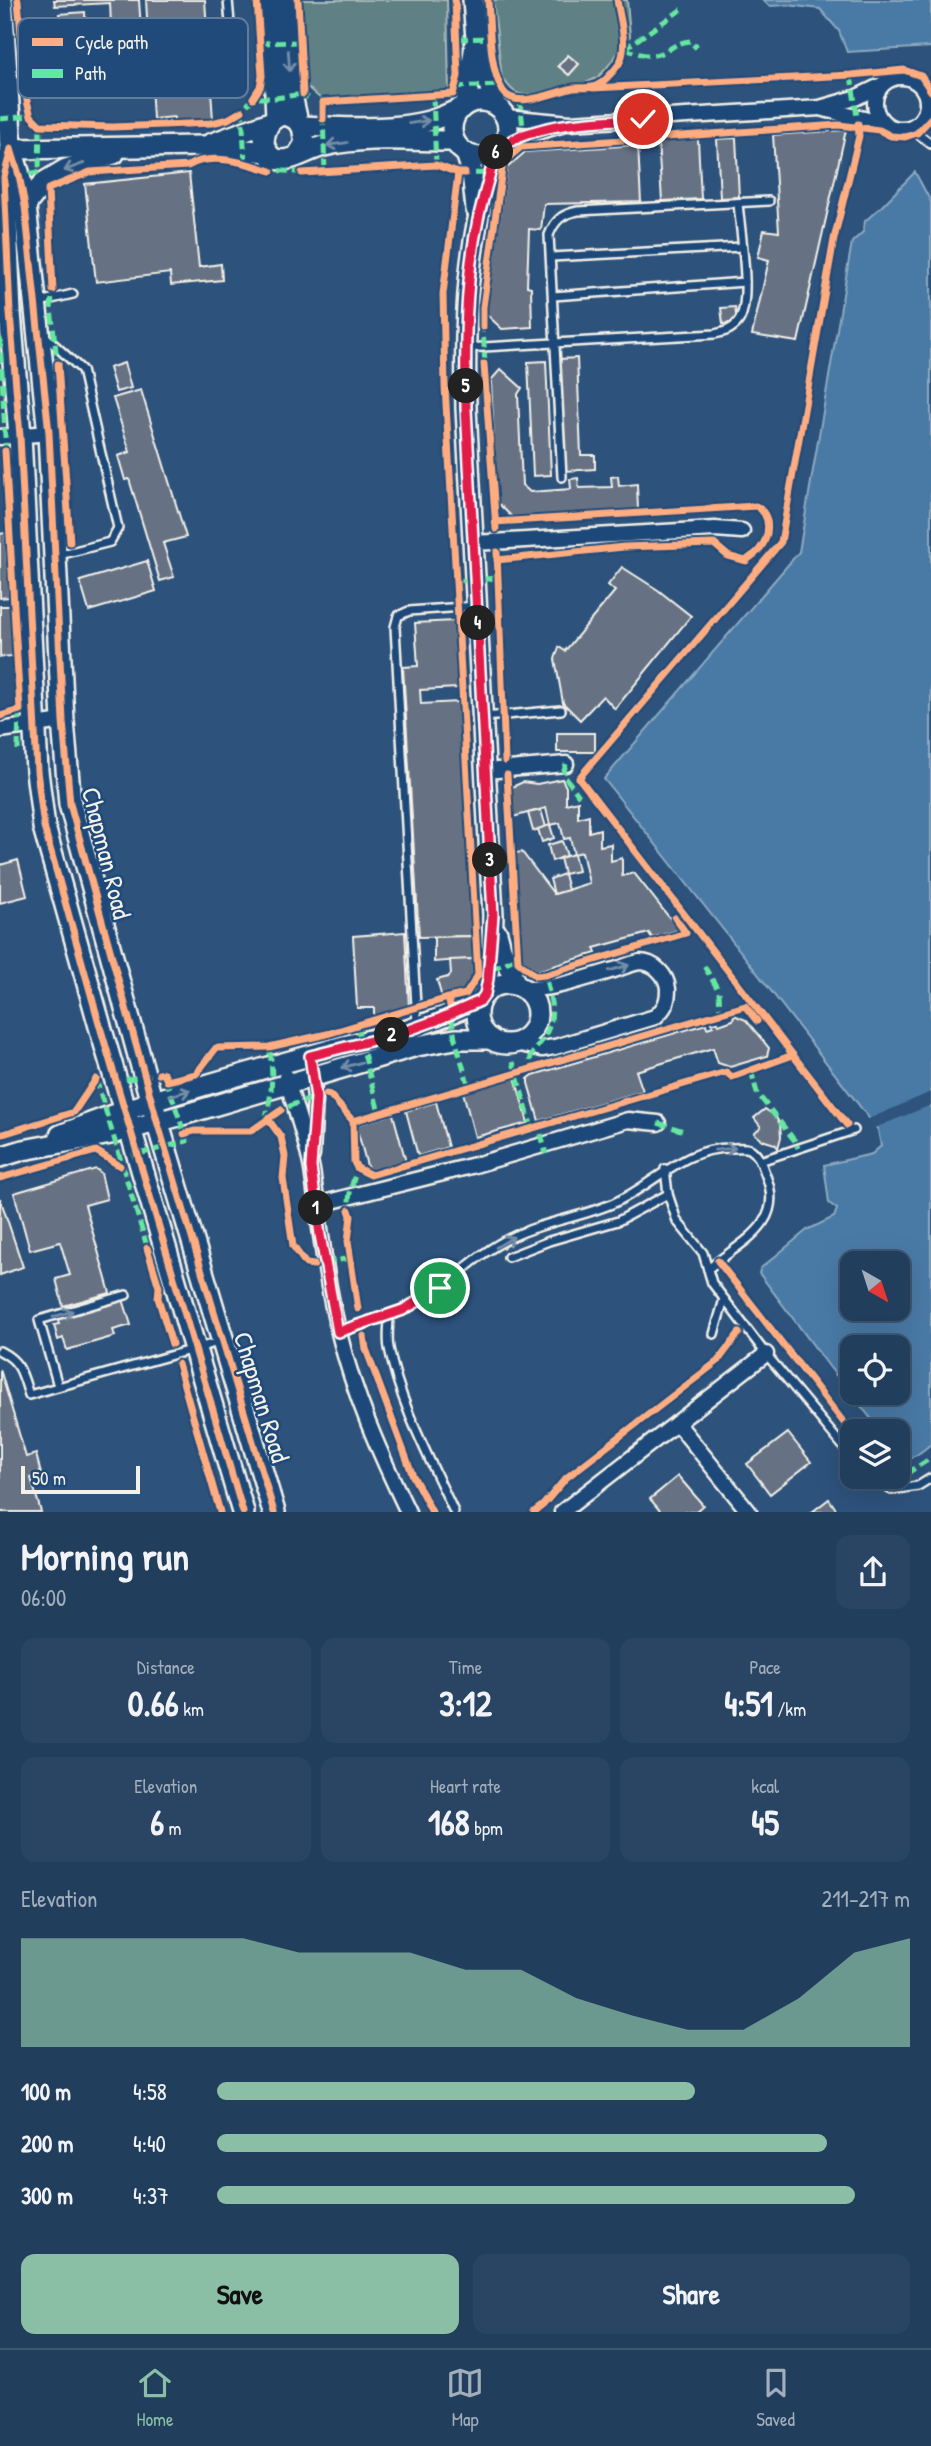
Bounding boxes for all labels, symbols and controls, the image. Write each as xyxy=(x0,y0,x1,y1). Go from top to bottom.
legend xyxy=(18,18,248,98)
text: Cycle path xyxy=(75,29,148,55)
one-way arrow xyxy=(283,50,296,72)
text: Path xyxy=(75,60,106,86)
pin xyxy=(613,89,673,149)
icon: check xyxy=(624,100,662,138)
one-way arrow xyxy=(407,115,430,128)
pin: 6 xyxy=(478,134,514,170)
one-way arrow xyxy=(326,138,349,151)
text: 6 xyxy=(492,138,499,164)
one-way arrow xyxy=(63,162,85,175)
pin: 5 xyxy=(448,368,484,404)
text: 5 xyxy=(461,372,470,398)
pin: 4 xyxy=(461,606,496,640)
text: 4 xyxy=(474,609,481,635)
street label: Chapman Road xyxy=(74,783,140,923)
pin: 3 xyxy=(472,842,508,878)
text: 3 xyxy=(485,846,494,872)
one-way arrow xyxy=(608,961,630,974)
pin: 2 xyxy=(374,1018,410,1052)
text: 2 xyxy=(387,1021,396,1047)
one-way arrow xyxy=(342,1059,364,1072)
one-way arrow xyxy=(168,1086,190,1099)
one-way arrow xyxy=(713,1142,736,1155)
pin: 1 xyxy=(298,1190,334,1226)
text: 1 xyxy=(312,1194,319,1220)
one-way arrow xyxy=(494,1235,514,1249)
north arrow xyxy=(840,1251,910,1321)
map controls xyxy=(840,1251,910,1489)
pin xyxy=(410,1258,470,1318)
icon: arrive xyxy=(421,1269,459,1307)
one-way arrow xyxy=(51,1306,73,1319)
street label: Chapman Road xyxy=(226,1327,298,1467)
button: locate xyxy=(840,1335,910,1405)
button: layers xyxy=(840,1419,910,1489)
scale bar xyxy=(21,1462,140,1494)
text: 50 m xyxy=(32,1465,66,1491)
text: Morning run xyxy=(21,1530,189,1582)
button: share xyxy=(836,1535,910,1609)
text: 06:00 xyxy=(21,1582,66,1613)
text: Distance xyxy=(137,1654,195,1680)
text: Time xyxy=(449,1654,482,1680)
text: Pace xyxy=(749,1654,781,1680)
text: 0.66 xyxy=(128,1680,179,1727)
text: 3:12 xyxy=(439,1680,492,1727)
text: 4:51 xyxy=(724,1680,773,1727)
text: km xyxy=(179,1696,204,1722)
text: /km xyxy=(773,1696,806,1722)
text: Elevation xyxy=(134,1773,197,1799)
text: Heart rate xyxy=(430,1773,501,1799)
text: kcal xyxy=(751,1773,779,1799)
text: 6 xyxy=(150,1799,164,1846)
text: 168 xyxy=(428,1799,470,1846)
text: 45 xyxy=(751,1799,779,1846)
text: m xyxy=(164,1815,181,1841)
text: bpm xyxy=(470,1815,503,1841)
text: Elevation xyxy=(21,1883,97,1914)
text: 211–217 m xyxy=(821,1883,910,1914)
text: 100 m xyxy=(21,2076,71,2107)
text: 4:58 xyxy=(133,2076,167,2107)
text: 200 m xyxy=(21,2128,73,2159)
text: 4:40 xyxy=(133,2128,166,2159)
text: 300 m xyxy=(21,2180,73,2211)
text: 4:37 xyxy=(133,2180,169,2211)
button: Save xyxy=(21,2254,459,2334)
button: Share xyxy=(473,2254,910,2334)
tab: Home xyxy=(136,2364,174,2432)
tab: Map xyxy=(446,2364,484,2432)
tab: Saved xyxy=(756,2364,795,2432)

